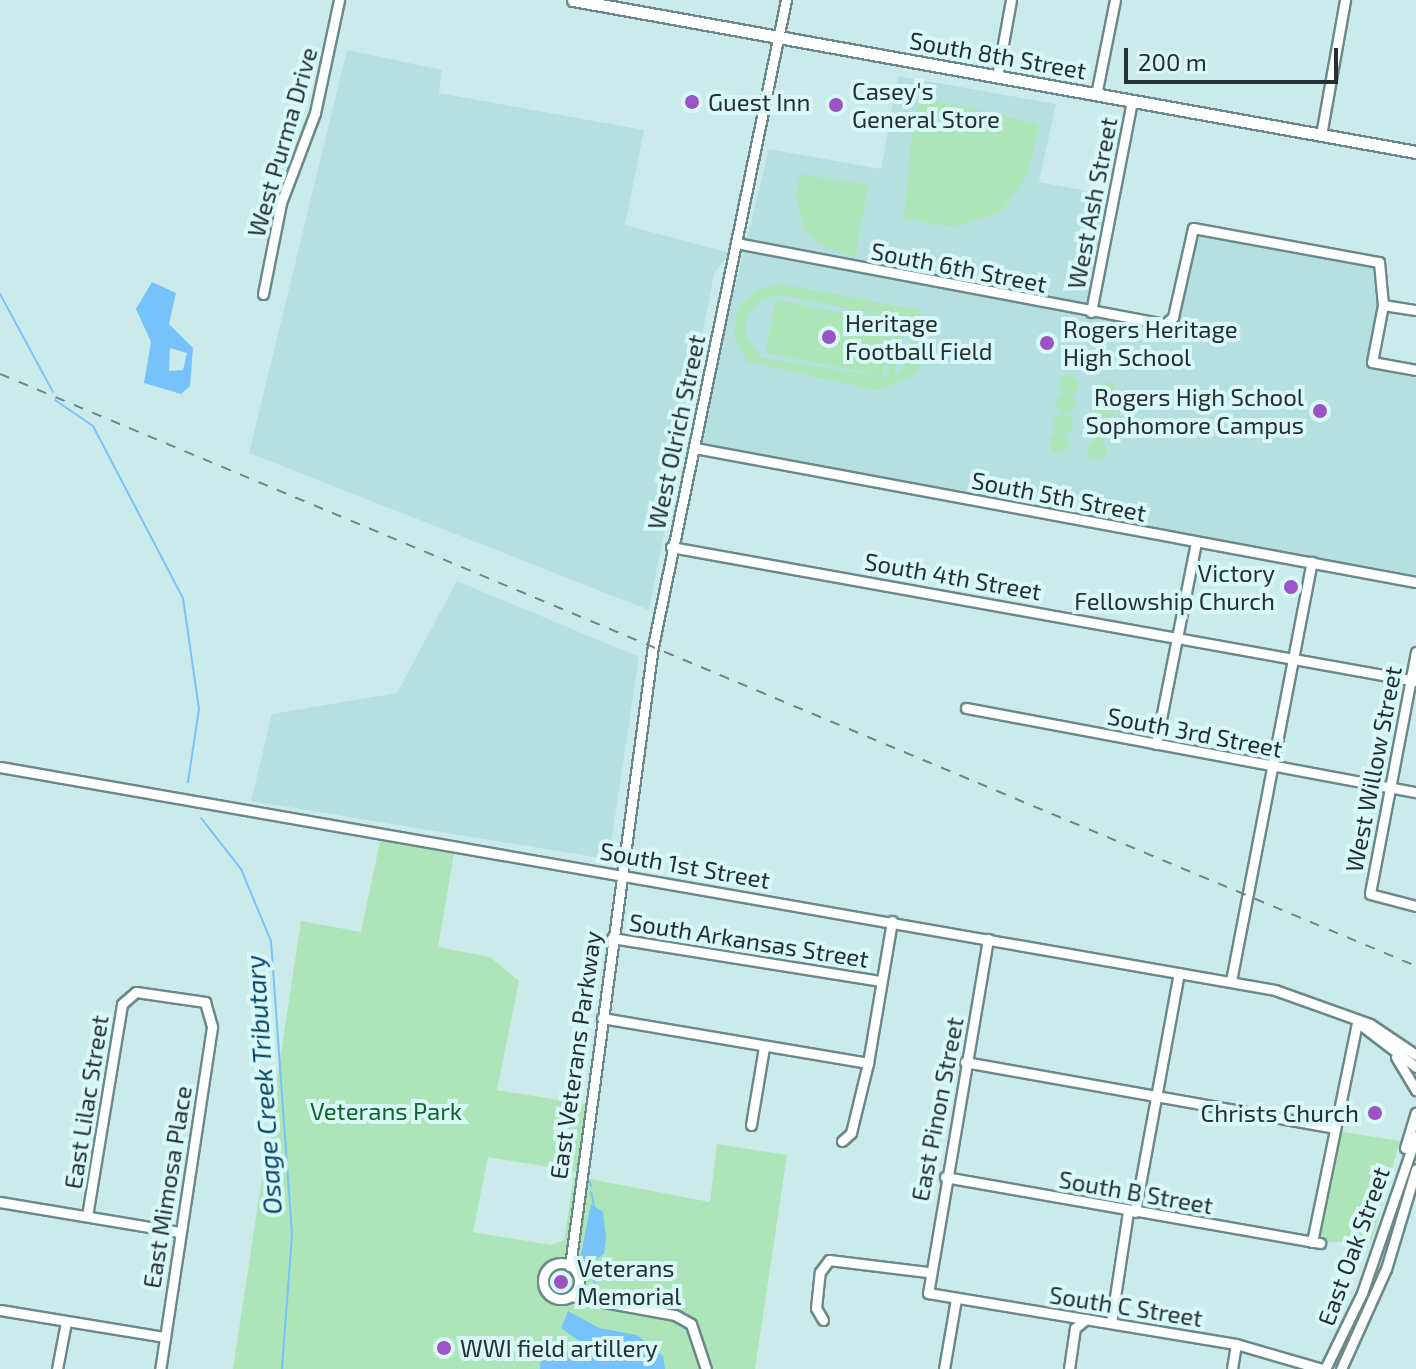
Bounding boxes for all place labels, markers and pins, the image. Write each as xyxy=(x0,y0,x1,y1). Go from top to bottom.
place label: Casey's General Store xyxy=(852,77,1000,133)
place label: Guest Inn xyxy=(708,88,811,116)
marker: Guest Inn xyxy=(683,93,701,111)
marker: Casey's General Store xyxy=(827,96,845,114)
place label: Heritage Football Field xyxy=(845,309,993,365)
place label: Rogers Heritage High School xyxy=(1063,315,1238,371)
marker: Heritage Football Field xyxy=(820,328,838,346)
marker: Rogers Heritage High School xyxy=(1038,334,1056,352)
place label: Rogers High School Sophomore Campus xyxy=(1086,383,1304,439)
marker: Rogers High School Sophomore Campus xyxy=(1311,402,1329,420)
place label: Victory Fellowship Church xyxy=(1074,559,1275,615)
marker: Victory Fellowship Church xyxy=(1282,578,1300,596)
place label: Christs Church xyxy=(1201,1099,1359,1127)
marker: Christs Church xyxy=(1366,1104,1384,1122)
place label: Veterans Memorial xyxy=(577,1254,681,1310)
marker: Veterans Memorial xyxy=(552,1273,570,1291)
place label: WWI field artillery xyxy=(460,1334,658,1362)
marker: WWI field artillery xyxy=(435,1339,453,1357)

